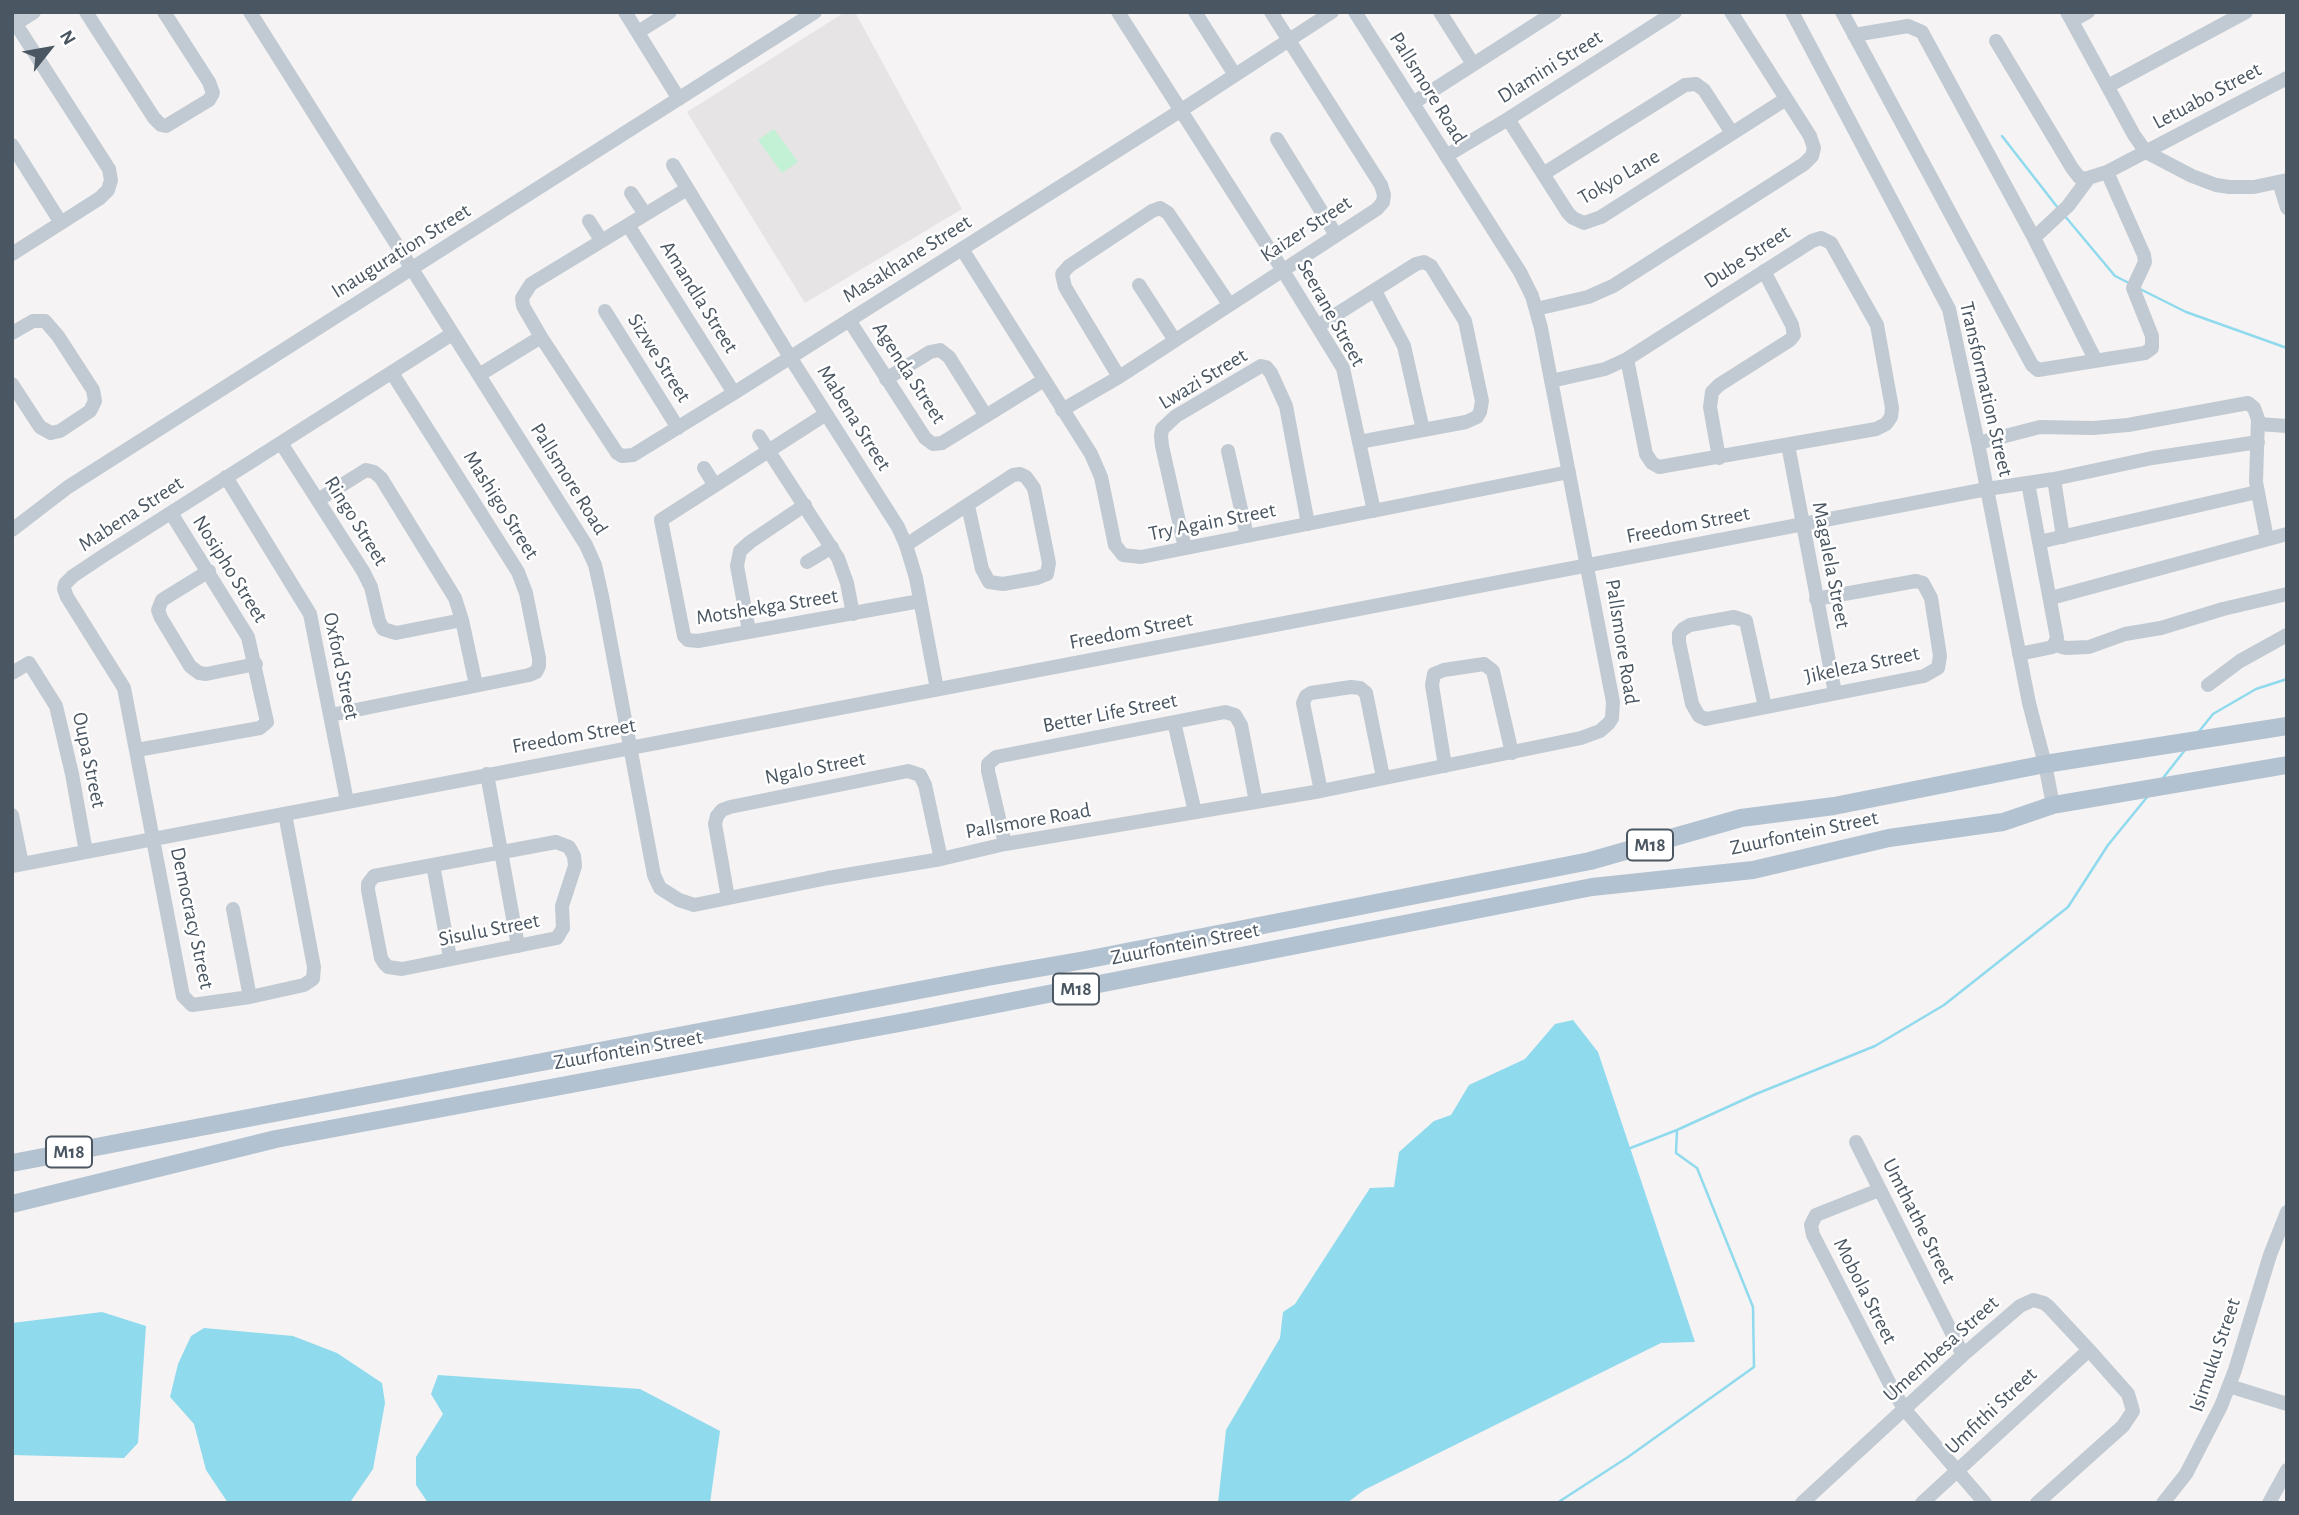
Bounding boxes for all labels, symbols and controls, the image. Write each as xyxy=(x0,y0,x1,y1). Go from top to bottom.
north arrow xyxy=(14,14,84,84)
street label: Dlamini Street xyxy=(1493,25,1607,109)
text: N xyxy=(56,27,79,48)
street label: Pallsmore Road xyxy=(1384,28,1472,148)
street label: Letuabo Street xyxy=(2148,57,2266,135)
street label: Tokyo Lane xyxy=(1574,144,1664,210)
street label: Kaizer Street xyxy=(1256,190,1356,268)
street label: Inauguration Street xyxy=(327,198,475,304)
street label: Masakhane Street xyxy=(838,209,976,309)
street label: Dube Street xyxy=(1699,220,1795,294)
street label: Amandla Street xyxy=(654,236,744,358)
street label: Seerane Street xyxy=(1291,255,1371,371)
street label: Transformation Street xyxy=(1954,299,2018,479)
street label: Sizwe Street xyxy=(622,309,696,407)
street label: Agenda Street xyxy=(867,317,951,429)
street label: Lwazi Street xyxy=(1154,343,1252,415)
street label: Mabena Street xyxy=(812,360,896,476)
street label: Pallsmore Road xyxy=(525,419,613,539)
street label: Mashigo Street xyxy=(458,446,544,564)
street label: Mabena Street xyxy=(74,471,188,557)
street label: Ringo Street xyxy=(319,471,393,571)
street label: Try Again Street xyxy=(1146,497,1278,547)
street label: Magalela Street xyxy=(1806,500,1856,630)
street label: Freedom Street xyxy=(1624,501,1752,549)
street label: Nosipho Street xyxy=(187,511,273,627)
street label: Pallsmore Road xyxy=(1600,577,1644,707)
street label: Motshekga Street xyxy=(694,583,840,631)
street label: Freedom Street xyxy=(1067,607,1195,655)
street label: Oxford Street xyxy=(317,610,365,722)
street label: Jikeleza Street xyxy=(1802,641,1922,689)
street label: Better Life Street xyxy=(1041,688,1179,738)
street label: Oupa Street xyxy=(67,710,111,810)
street label: Freedom Street xyxy=(510,713,638,759)
street label: Ngalo Street xyxy=(763,746,867,790)
street label: Pallsmore Road xyxy=(963,798,1093,844)
street label: Zuurfontein Street xyxy=(1728,805,1880,861)
road number: M18 xyxy=(1627,830,1673,860)
street label: Democracy Street xyxy=(165,845,219,991)
street label: Sisulu Street xyxy=(436,908,542,952)
street label: Zuurfontein Street xyxy=(1109,917,1261,971)
road number: M18 xyxy=(1053,973,1099,1004)
street label: Zuurfontein Street xyxy=(552,1025,704,1075)
road number: M18 xyxy=(46,1136,92,1168)
street label: Umthathe Street xyxy=(1877,1154,1961,1288)
street label: Mobola Street xyxy=(1828,1234,1902,1348)
street label: Umembesa Street xyxy=(1878,1291,2004,1407)
street label: Isimuku Street xyxy=(2184,1295,2246,1415)
street label: Umfithi Street xyxy=(1940,1362,2042,1460)

